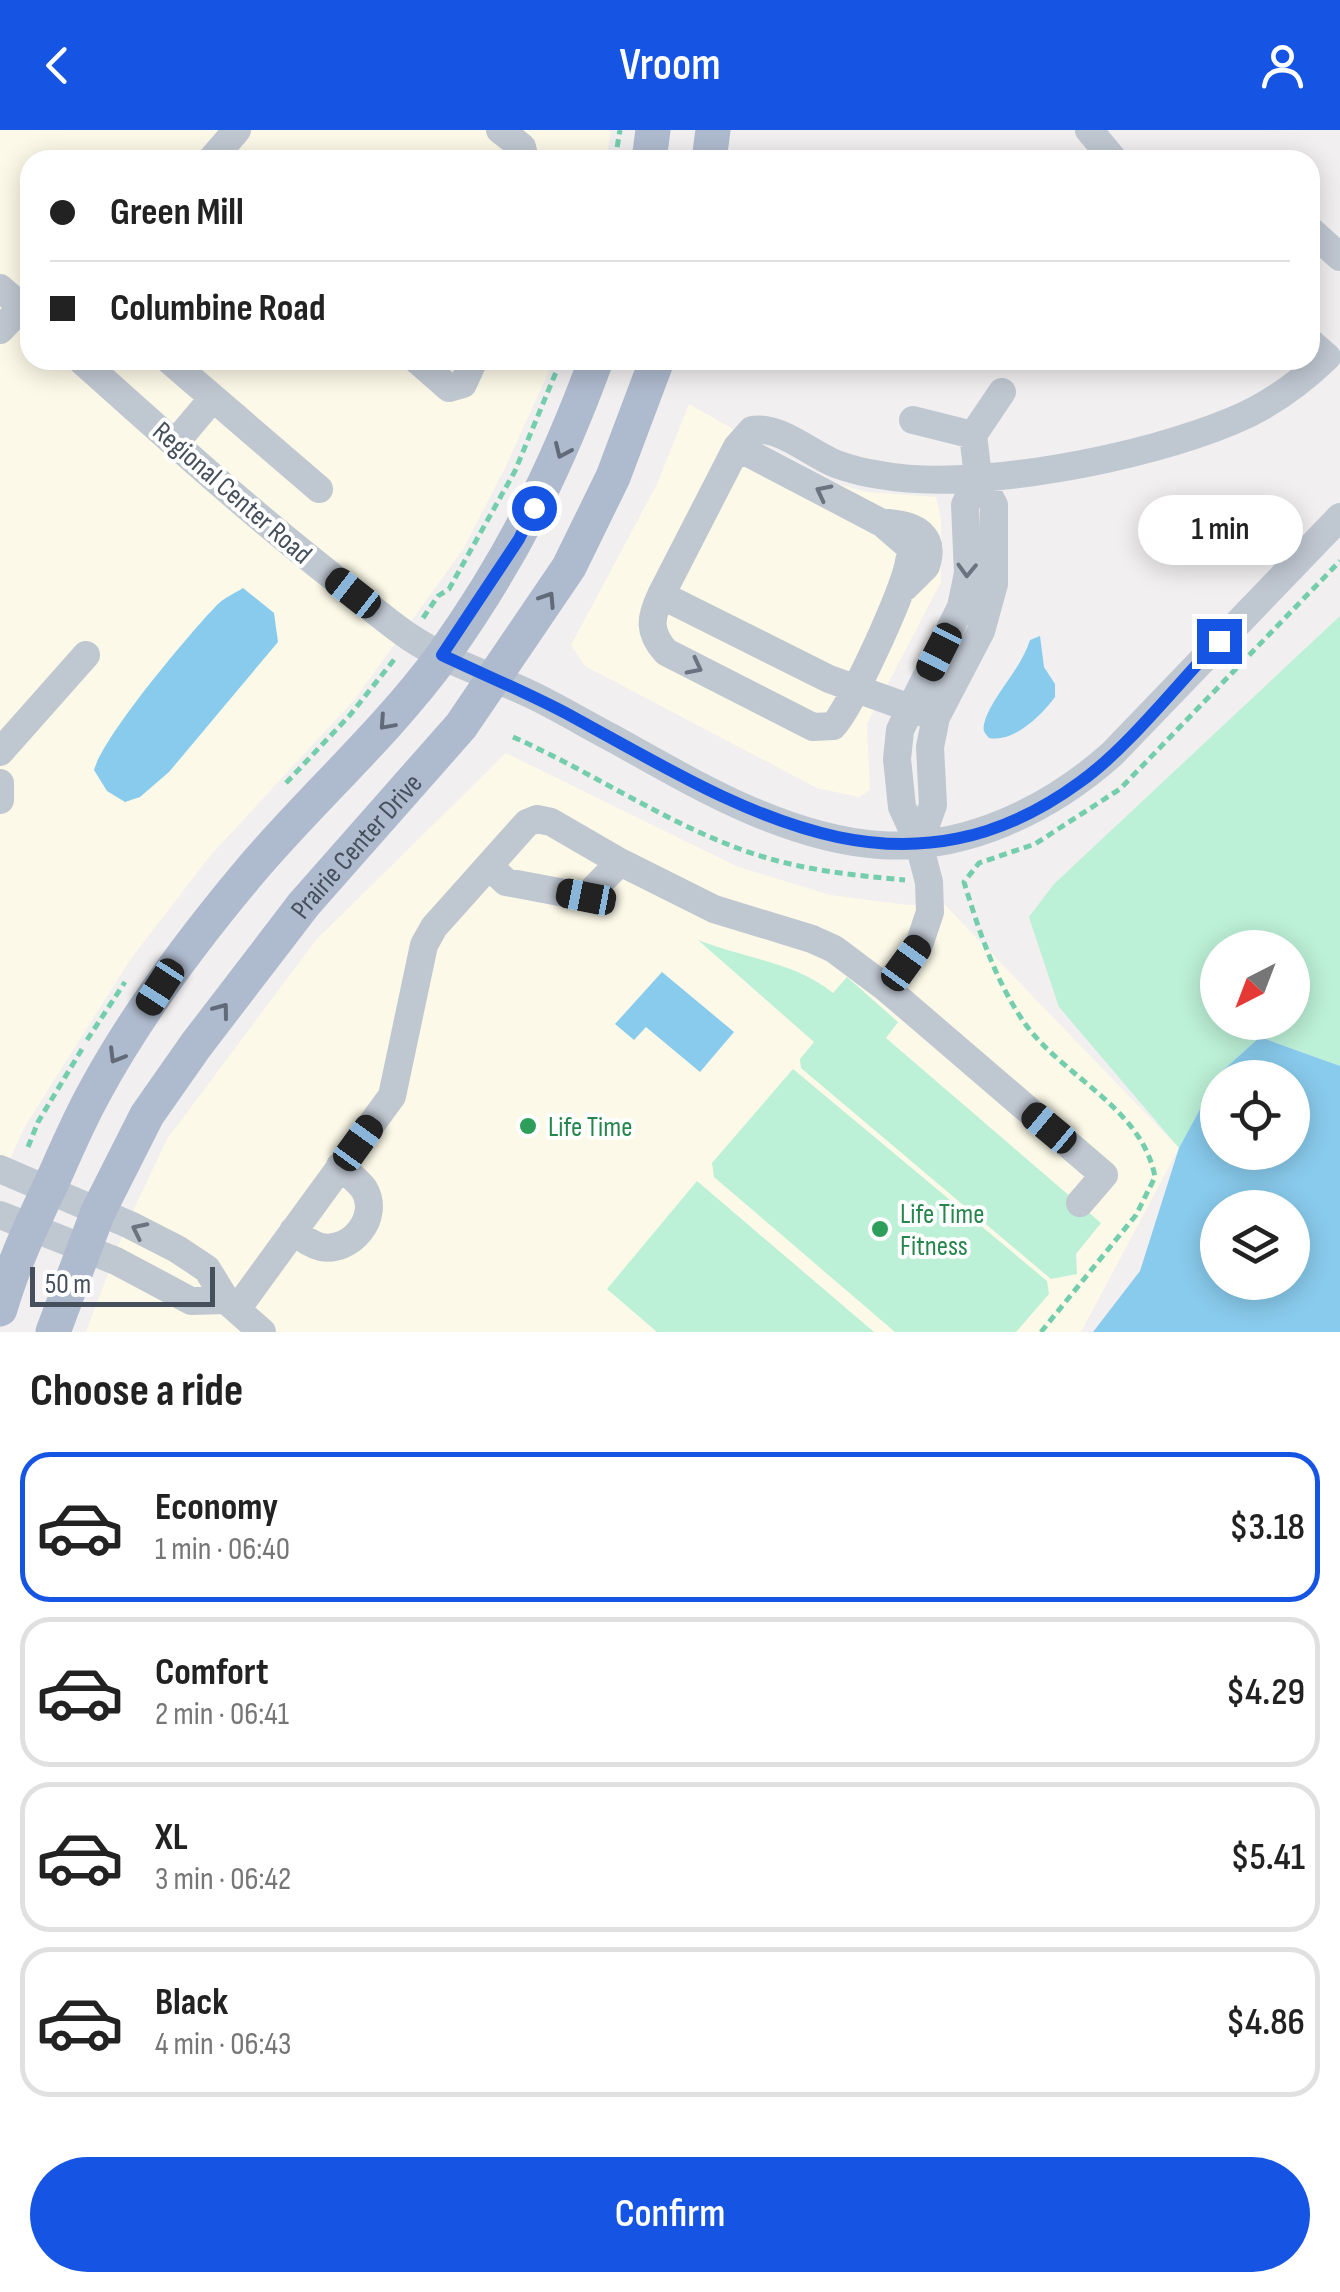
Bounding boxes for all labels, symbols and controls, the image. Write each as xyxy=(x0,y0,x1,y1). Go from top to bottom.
icon: back xyxy=(30,38,85,93)
text: Vroom xyxy=(619,38,721,93)
icon: person xyxy=(1255,38,1310,93)
text: Green Mill xyxy=(110,190,244,235)
text: Columbine Road xyxy=(110,286,325,331)
street label: Regional Center Road xyxy=(146,415,318,571)
one-way arrow xyxy=(554,441,574,459)
one-way arrow xyxy=(815,485,833,504)
route start xyxy=(512,486,557,531)
callout: 1 min xyxy=(1136,496,1302,566)
text: 1 min xyxy=(1191,510,1250,549)
car xyxy=(320,563,386,623)
one-way arrow xyxy=(957,563,978,579)
one-way arrow xyxy=(536,592,555,610)
car xyxy=(912,618,966,686)
route end xyxy=(1197,619,1242,664)
one-way arrow xyxy=(685,655,703,674)
one-way arrow xyxy=(380,711,398,730)
street label: Prairie Center Drive xyxy=(284,767,429,925)
car xyxy=(554,877,618,917)
car xyxy=(876,930,936,996)
north arrow xyxy=(1200,930,1310,1040)
map controls xyxy=(1200,930,1310,1300)
car xyxy=(131,954,189,1020)
one-way arrow xyxy=(210,1003,227,1021)
one-way arrow xyxy=(109,1045,128,1063)
button: locate xyxy=(1200,1060,1310,1170)
car xyxy=(1016,1097,1082,1159)
car xyxy=(328,1110,388,1176)
place label: Life Time xyxy=(548,1111,633,1144)
marker: Life Time xyxy=(517,1115,539,1137)
button: layers xyxy=(1200,1190,1310,1300)
place label: Life Time Fitness xyxy=(900,1198,985,1263)
marker: Life Time Fitness xyxy=(869,1218,891,1240)
one-way arrow xyxy=(132,1223,150,1242)
scale bar xyxy=(30,1262,215,1306)
text: 50 m xyxy=(45,1268,91,1301)
text: Choose a ride xyxy=(30,1364,243,1419)
icon: car xyxy=(35,1482,125,1572)
text: Economy xyxy=(155,1485,278,1530)
text: $3.18 xyxy=(1229,1505,1305,1550)
text: 1 min · 06:40 xyxy=(155,1530,290,1569)
icon: car xyxy=(35,1647,125,1737)
text: Comfort xyxy=(155,1650,269,1695)
text: $4.29 xyxy=(1226,1670,1305,1715)
text: 2 min · 06:41 xyxy=(155,1695,289,1734)
icon: car xyxy=(35,1812,125,1902)
text: XL xyxy=(155,1815,188,1860)
text: $5.41 xyxy=(1230,1835,1305,1880)
text: 3 min · 06:42 xyxy=(155,1860,291,1899)
icon: car xyxy=(35,1977,125,2067)
text: Black xyxy=(155,1980,228,2025)
text: $4.86 xyxy=(1226,2000,1305,2045)
text: 4 min · 06:43 xyxy=(155,2025,291,2064)
button: Confirm xyxy=(30,2157,1310,2272)

